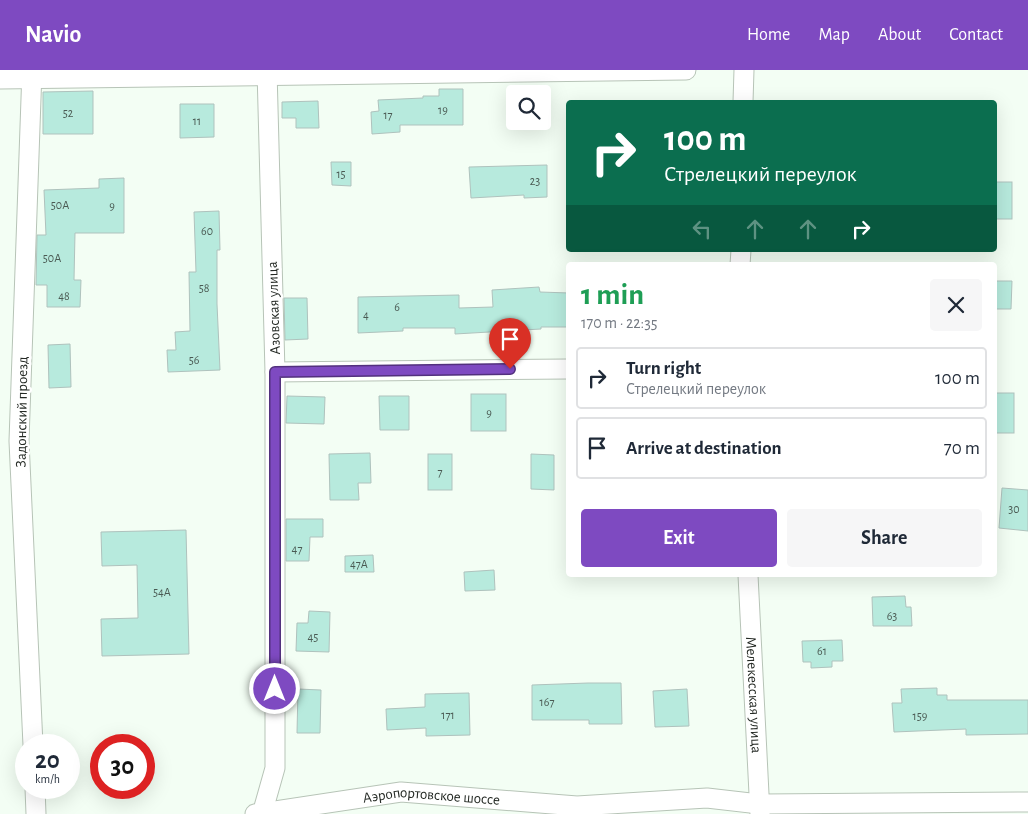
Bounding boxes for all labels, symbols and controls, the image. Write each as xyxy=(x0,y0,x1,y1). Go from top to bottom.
text: Navio xyxy=(25,23,81,47)
text: Home xyxy=(747,26,790,44)
text: Map xyxy=(818,26,850,44)
text: About xyxy=(878,26,921,44)
text: Contact xyxy=(949,26,1003,44)
map controls xyxy=(506,85,551,130)
button: search xyxy=(506,85,551,130)
house number: 19 xyxy=(438,104,448,116)
house number: 52 xyxy=(63,107,74,119)
house number: 17 xyxy=(383,109,393,121)
house number: 11 xyxy=(193,115,201,127)
icon: right xyxy=(581,120,646,185)
text: 100 m xyxy=(664,122,747,157)
text: Стрелецкий переулок xyxy=(664,163,857,185)
house number: 15 xyxy=(336,168,346,180)
house number: 23 xyxy=(530,175,540,187)
house number: 50А xyxy=(51,199,69,211)
house number: 9 xyxy=(109,200,115,212)
icon: left xyxy=(688,215,716,243)
icon: ahead xyxy=(741,215,769,243)
icon: ahead xyxy=(794,215,822,243)
icon: right xyxy=(847,215,875,243)
house number: 60 xyxy=(201,225,213,237)
house number: 50А xyxy=(43,252,61,264)
street label: Азовская улица xyxy=(265,261,283,355)
button: close xyxy=(930,279,982,331)
text: 1 min xyxy=(581,280,644,310)
house number: 58 xyxy=(199,282,210,294)
house number: 48 xyxy=(58,290,70,302)
house number: 6 xyxy=(394,301,400,313)
house number: 4 xyxy=(363,309,369,321)
text: 170 m · 22:35 xyxy=(581,315,658,331)
pin xyxy=(489,318,531,369)
icon: arrive xyxy=(496,325,524,353)
house number: 56 xyxy=(189,354,200,366)
street label: Задонский проезд xyxy=(14,356,30,468)
text: Turn right xyxy=(626,359,701,378)
icon: right xyxy=(583,364,611,392)
text: 100 m xyxy=(935,369,980,388)
text: Стрелецкий переулок xyxy=(626,381,766,397)
house number: 9 xyxy=(486,407,492,419)
icon: arrive xyxy=(583,434,611,462)
text: Arrive at destination xyxy=(626,439,782,458)
text: 70 m xyxy=(944,439,980,458)
house number: 7 xyxy=(437,466,443,478)
house number: 30 xyxy=(1008,503,1020,515)
button: Exit xyxy=(581,509,777,567)
button: Share xyxy=(787,509,982,567)
house number: 47 xyxy=(292,543,302,555)
house number: 47А xyxy=(350,558,368,570)
house number: 54А xyxy=(153,586,171,598)
house number: 63 xyxy=(887,610,897,622)
house number: 45 xyxy=(308,631,318,643)
street label: Мелекесская улица xyxy=(744,636,764,754)
house number: 61 xyxy=(817,645,827,657)
position arrow xyxy=(248,662,300,714)
house number: 167 xyxy=(540,696,554,708)
house number: 171 xyxy=(441,709,455,721)
house number: 159 xyxy=(913,710,928,722)
speed limit sign: 30 xyxy=(90,734,155,799)
text: 20 xyxy=(35,748,60,773)
text: km/h xyxy=(35,773,60,785)
street label: Аэропортовское шоссе xyxy=(362,784,501,807)

